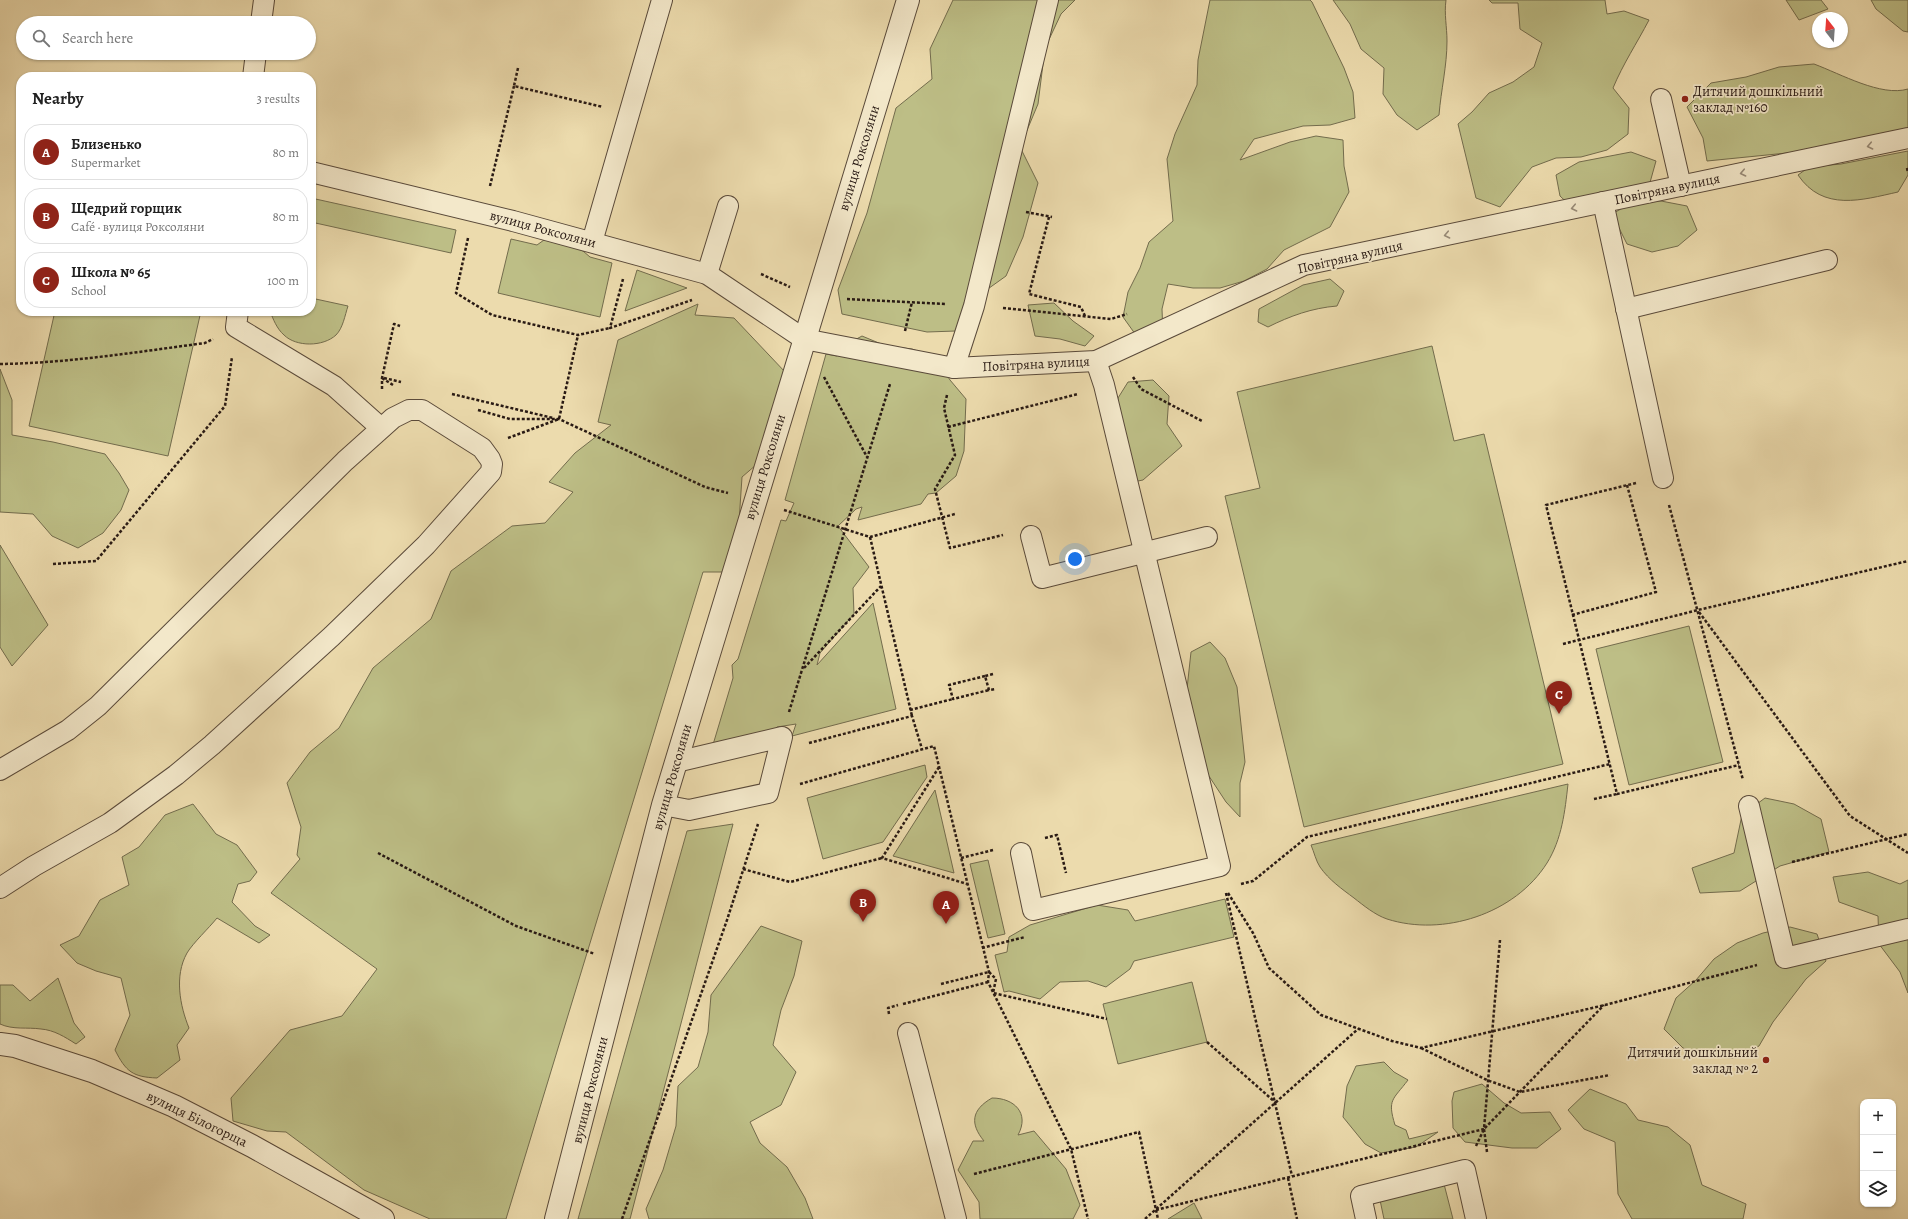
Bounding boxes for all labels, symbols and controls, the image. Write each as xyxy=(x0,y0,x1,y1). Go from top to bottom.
north arrow xyxy=(1812,12,1848,48)
search box xyxy=(16,16,316,60)
icon: search xyxy=(30,27,52,49)
text: Search here xyxy=(62,28,133,48)
place label: Дитячий дошкільний заклад №160 xyxy=(1693,82,1823,117)
text: Nearby xyxy=(32,87,83,110)
text: 3 results xyxy=(256,90,300,107)
marker: Дитячий дошкільний заклад №160 xyxy=(1680,94,1690,104)
street label: вулиця Роксоляни xyxy=(834,103,884,213)
text: Близенько xyxy=(71,134,142,154)
one-way arrow xyxy=(1867,141,1873,150)
text: A xyxy=(42,144,50,161)
text: 80 m xyxy=(272,144,299,161)
text: Supermarket xyxy=(71,154,141,171)
street label: Повітряна вулиця xyxy=(1612,168,1722,209)
one-way arrow xyxy=(1739,168,1746,176)
text: Щедрий горщик xyxy=(71,198,182,218)
one-way arrow xyxy=(1571,203,1577,211)
street label: вулиця Роксоляни xyxy=(488,206,598,252)
text: B xyxy=(42,208,50,225)
text: 80 m xyxy=(272,208,299,225)
text: Café · вулиця Роксоляни xyxy=(71,218,205,235)
one-way arrow xyxy=(1444,230,1450,238)
street label: Повітряна вулиця xyxy=(1295,236,1405,278)
text: Школа № 65 xyxy=(71,262,151,282)
text: C xyxy=(42,272,50,289)
text: 100 m xyxy=(267,272,299,289)
text: School xyxy=(71,282,106,299)
street label: Повітряна вулиця xyxy=(982,352,1090,376)
street label: вулиця Роксоляни xyxy=(740,412,790,522)
your location xyxy=(1065,549,1085,569)
pin: C xyxy=(1546,681,1572,714)
street label: вулиця Роксоляни xyxy=(648,722,696,832)
pin: B xyxy=(850,889,876,922)
pin: A xyxy=(933,891,959,924)
street label: вулиця Роксоляни xyxy=(568,1035,612,1145)
place label: Дитячий дошкільний заклад № 2 xyxy=(1628,1043,1758,1078)
marker: Дитячий дошкільний заклад № 2 xyxy=(1761,1055,1771,1065)
street label: вулиця Білогорща xyxy=(143,1086,251,1152)
map controls xyxy=(1860,1099,1896,1207)
button: + xyxy=(1860,1099,1896,1135)
button: − xyxy=(1860,1135,1896,1171)
button: layers xyxy=(1860,1171,1896,1207)

